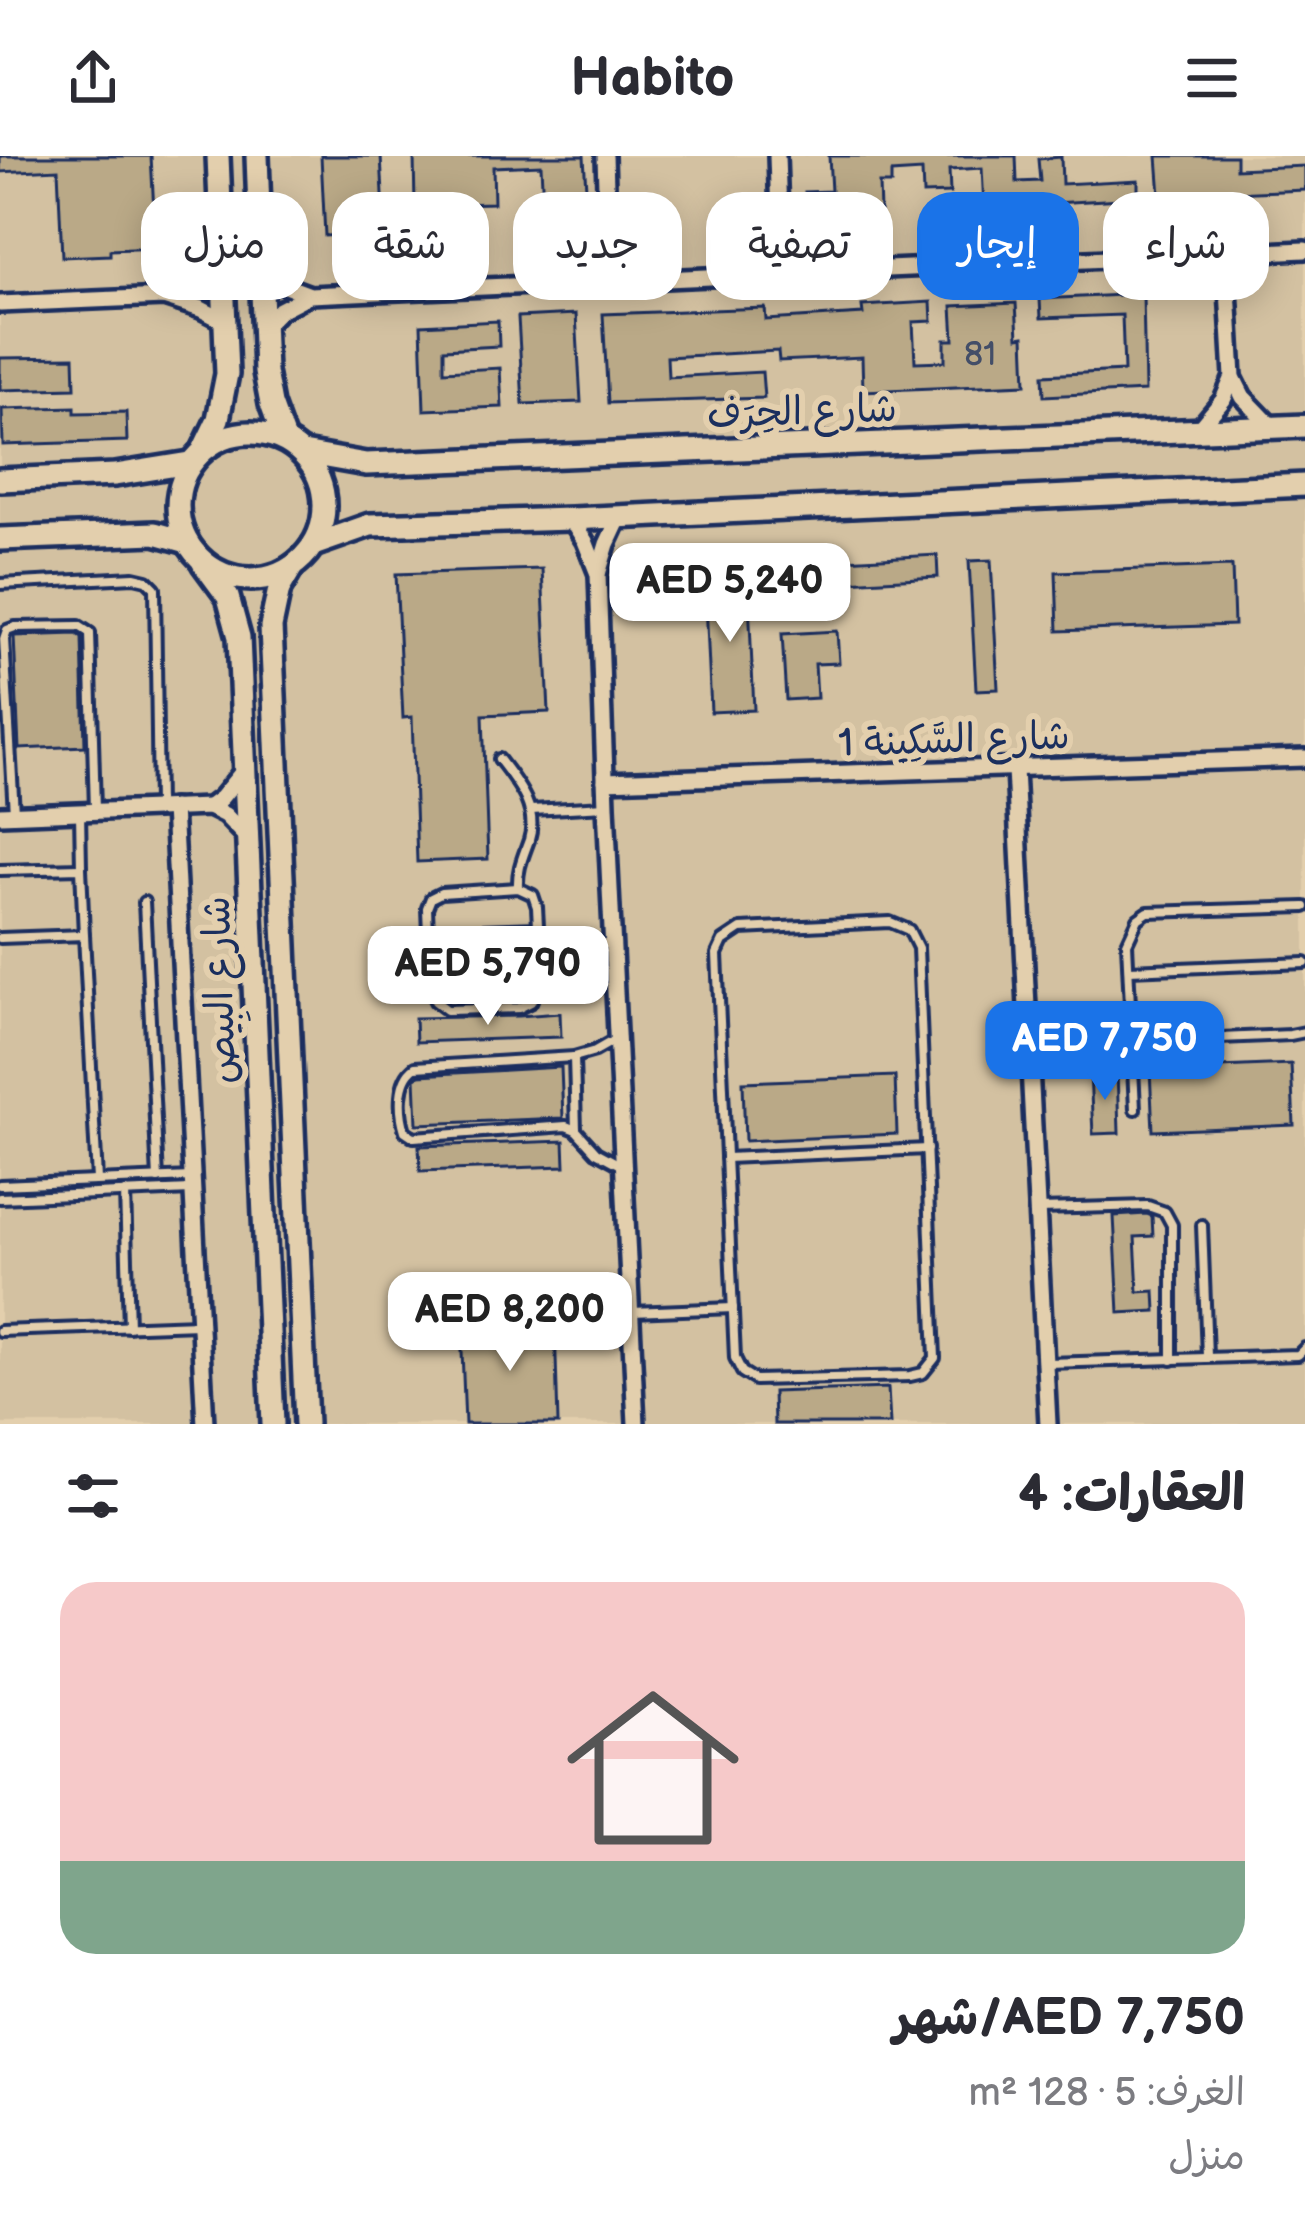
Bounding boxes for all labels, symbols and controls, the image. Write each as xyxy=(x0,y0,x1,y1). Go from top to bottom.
icon: share xyxy=(60,45,126,111)
icon: menu xyxy=(1179,45,1245,111)
text: Habito xyxy=(571,46,734,111)
chip: منزل xyxy=(141,192,308,300)
chip: شقة xyxy=(332,192,489,300)
chip: جديد xyxy=(513,192,682,300)
chip: تصفية xyxy=(706,192,893,300)
chip: إيجار xyxy=(917,192,1079,300)
chip: شراء xyxy=(1103,192,1269,300)
house number: 81 xyxy=(964,335,996,375)
street label: شارع الحِرَف xyxy=(706,386,898,441)
pin: AED 5,240 xyxy=(593,543,867,645)
text: AED 5,240 xyxy=(636,558,824,605)
street label: شارع السَّكِينة 1 xyxy=(838,713,1071,770)
street label: شارع البِيص xyxy=(194,895,252,1085)
pin: AED 5,790 xyxy=(351,926,625,1028)
text: AED 5,790 xyxy=(395,941,581,988)
pin: AED 7,750 xyxy=(968,1001,1242,1103)
text: AED 7,750 xyxy=(1012,1016,1198,1063)
pin: AED 8,200 xyxy=(373,1272,647,1374)
text: AED 8,200 xyxy=(415,1287,605,1334)
icon: filters xyxy=(60,1463,126,1529)
text: العقارات: 4 xyxy=(1018,1464,1245,1525)
icon: home xyxy=(545,1660,761,1876)
text: AED 7,750/شهر xyxy=(893,1988,1245,2049)
text: الغرف: 5 · 128 m² xyxy=(968,2070,1245,2117)
text: منزل xyxy=(1168,2134,1245,2181)

